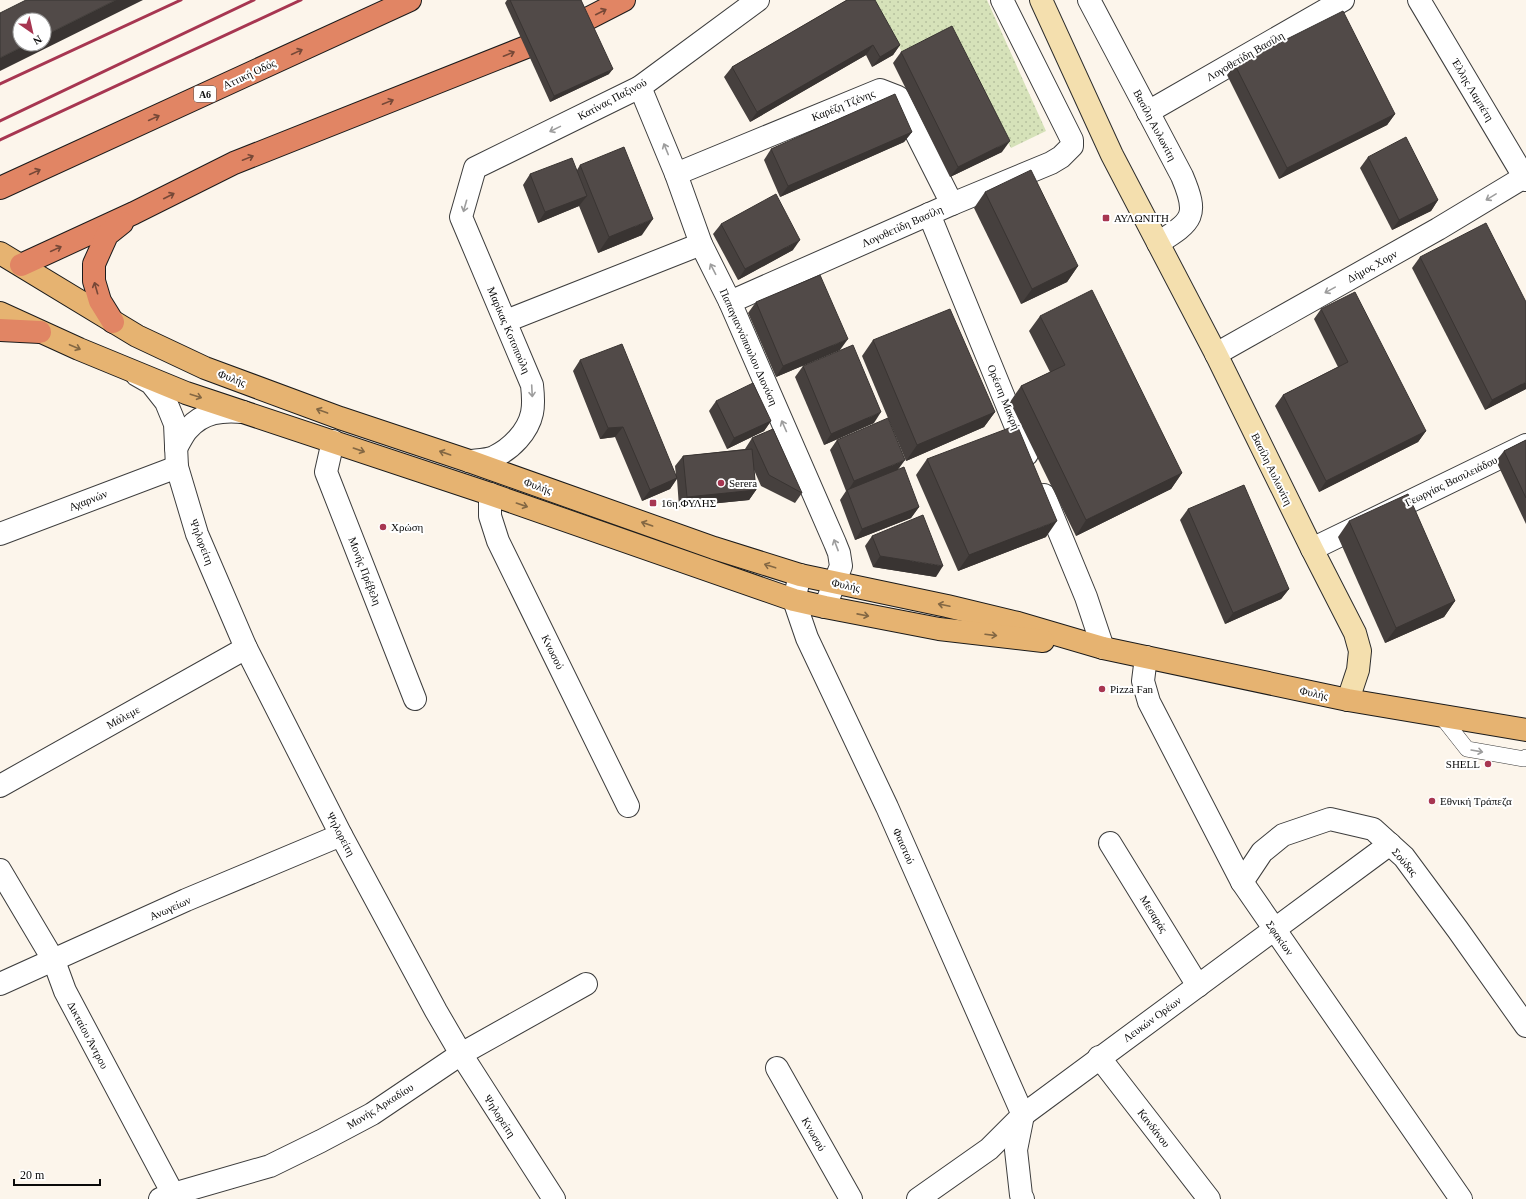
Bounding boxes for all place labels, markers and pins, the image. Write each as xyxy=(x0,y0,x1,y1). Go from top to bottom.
place label: ΑΥΛΩΝΙΤΗ xyxy=(1114,212,1169,224)
marker: ΑΥΛΩΝΙΤΗ xyxy=(1101,213,1111,223)
place label: Serera xyxy=(729,477,757,489)
marker: Serera xyxy=(716,478,726,488)
place label: 16η ΦΥΛΗΣ xyxy=(661,497,716,509)
marker: 16η ΦΥΛΗΣ xyxy=(648,498,658,508)
place label: Χρώση xyxy=(391,521,424,533)
marker: Χρώση xyxy=(378,522,388,532)
place label: Pizza Fan xyxy=(1110,683,1154,695)
marker: Pizza Fan xyxy=(1097,684,1107,694)
place label: SHELL xyxy=(1446,758,1480,770)
marker: SHELL xyxy=(1483,759,1493,769)
place label: Εθνική Τράπεζα xyxy=(1440,795,1512,808)
marker: Εθνική Τράπεζα xyxy=(1427,796,1437,806)

